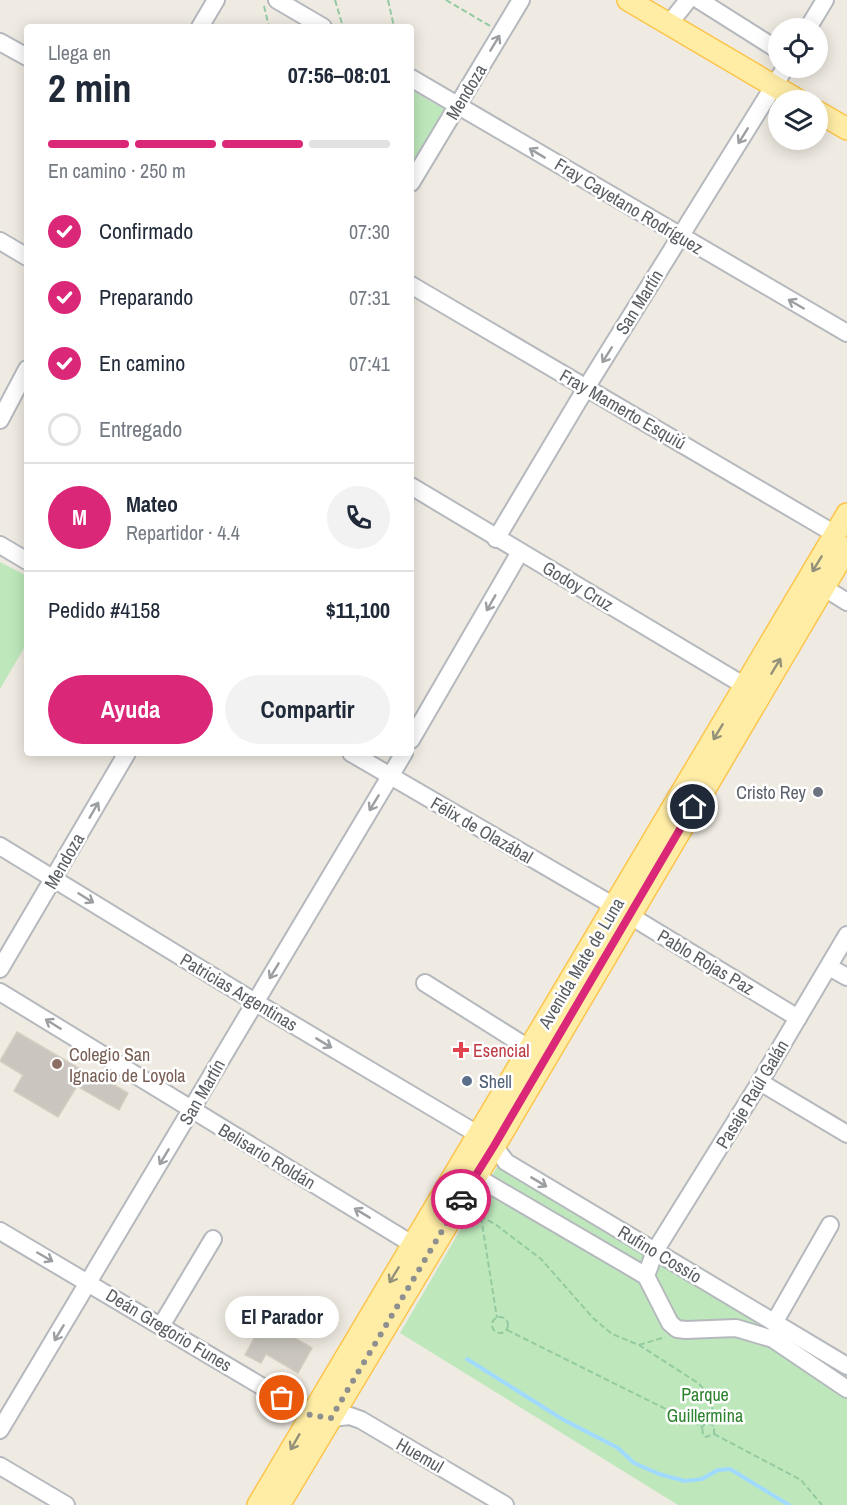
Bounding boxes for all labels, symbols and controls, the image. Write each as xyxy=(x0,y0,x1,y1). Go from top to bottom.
map controls xyxy=(768,18,828,150)
button: locate xyxy=(768,18,828,78)
one-way arrow xyxy=(490,35,502,52)
text: Llega en xyxy=(48,39,111,66)
text: 07:56–08:01 xyxy=(288,60,390,90)
street label: Mendoza xyxy=(440,60,492,124)
text: 2 min xyxy=(48,62,132,114)
button: layers xyxy=(768,90,828,150)
one-way arrow xyxy=(737,127,749,144)
one-way arrow xyxy=(529,146,546,158)
street label: Fray Cayetano Rodríguez xyxy=(550,152,708,260)
text: En camino · 250 m xyxy=(48,157,186,184)
icon: check xyxy=(48,215,81,248)
text: Confirmado xyxy=(99,216,193,246)
text: 07:30 xyxy=(349,218,390,245)
street label: San Martín xyxy=(609,265,669,339)
icon: check xyxy=(48,281,81,314)
text: Preparando xyxy=(99,282,193,312)
text: 07:31 xyxy=(349,284,390,311)
one-way arrow xyxy=(788,298,805,310)
one-way arrow xyxy=(600,346,612,363)
icon: check xyxy=(48,347,81,380)
text: En camino xyxy=(99,348,185,378)
text: 07:41 xyxy=(349,350,390,377)
street label: Fray Mamerto Esquiú xyxy=(555,363,691,455)
text: Entregado xyxy=(99,414,182,444)
button: phone xyxy=(327,486,390,549)
text: Mateo xyxy=(126,489,178,519)
text: M xyxy=(72,502,87,532)
text: Repartidor · 4.4 xyxy=(126,519,240,546)
street label: Godoy Cruz xyxy=(538,555,618,617)
one-way arrow xyxy=(811,555,823,572)
one-way arrow xyxy=(484,594,496,611)
text: Pedido #4158 xyxy=(48,595,160,625)
text: $11,100 xyxy=(326,595,390,625)
one-way arrow xyxy=(771,658,783,675)
button: Ayuda xyxy=(48,675,213,744)
button: Compartir xyxy=(225,675,390,744)
one-way arrow xyxy=(711,723,723,740)
place label: Cristo Rey xyxy=(736,780,807,805)
pin xyxy=(667,781,718,832)
marker: Cristo Rey xyxy=(811,785,825,799)
icon: home xyxy=(676,790,709,823)
street label: Félix de Olazábal xyxy=(426,791,538,869)
one-way arrow xyxy=(368,794,380,811)
one-way arrow xyxy=(88,802,100,819)
street label: Mendoza xyxy=(38,828,90,894)
one-way arrow xyxy=(77,893,94,905)
street label: Avenida Mate de Luna xyxy=(532,893,630,1034)
street label: Pablo Rojas Paz xyxy=(653,923,759,1001)
street label: Patricias Argentinas xyxy=(176,947,302,1037)
one-way arrow xyxy=(267,962,279,979)
one-way arrow xyxy=(44,1018,61,1031)
street label: Pasaje Raúl Galán xyxy=(710,1035,794,1153)
one-way arrow xyxy=(315,1038,332,1050)
place label: Esencial xyxy=(473,1038,530,1063)
place label: Colegio San Ignacio de Loyola xyxy=(69,1042,186,1088)
marker: Esencial xyxy=(454,1043,468,1057)
street label: San Martín xyxy=(173,1054,231,1130)
marker: Colegio San Ignacio de Loyola xyxy=(50,1057,64,1071)
place label: Shell xyxy=(479,1069,512,1094)
marker: Shell xyxy=(460,1074,474,1088)
street label: Belisario Roldán xyxy=(214,1117,320,1195)
one-way arrow xyxy=(158,1148,170,1165)
courier xyxy=(431,1169,491,1229)
one-way arrow xyxy=(530,1176,547,1188)
icon: car xyxy=(445,1183,478,1216)
one-way arrow xyxy=(354,1207,371,1219)
street label: Rufino Cossío xyxy=(613,1219,707,1289)
one-way arrow xyxy=(36,1251,53,1263)
one-way arrow xyxy=(388,1266,400,1283)
street label: Deán Gregorio Funes xyxy=(101,1283,237,1377)
callout: El Parador xyxy=(225,1296,339,1338)
text: El Parador xyxy=(241,1303,323,1330)
one-way arrow xyxy=(53,1324,65,1341)
pin xyxy=(256,1372,307,1423)
icon: bag xyxy=(265,1381,298,1414)
park label: Parque Guillermina xyxy=(667,1382,743,1428)
street label: Huemul xyxy=(392,1431,448,1479)
one-way arrow xyxy=(288,1433,300,1450)

